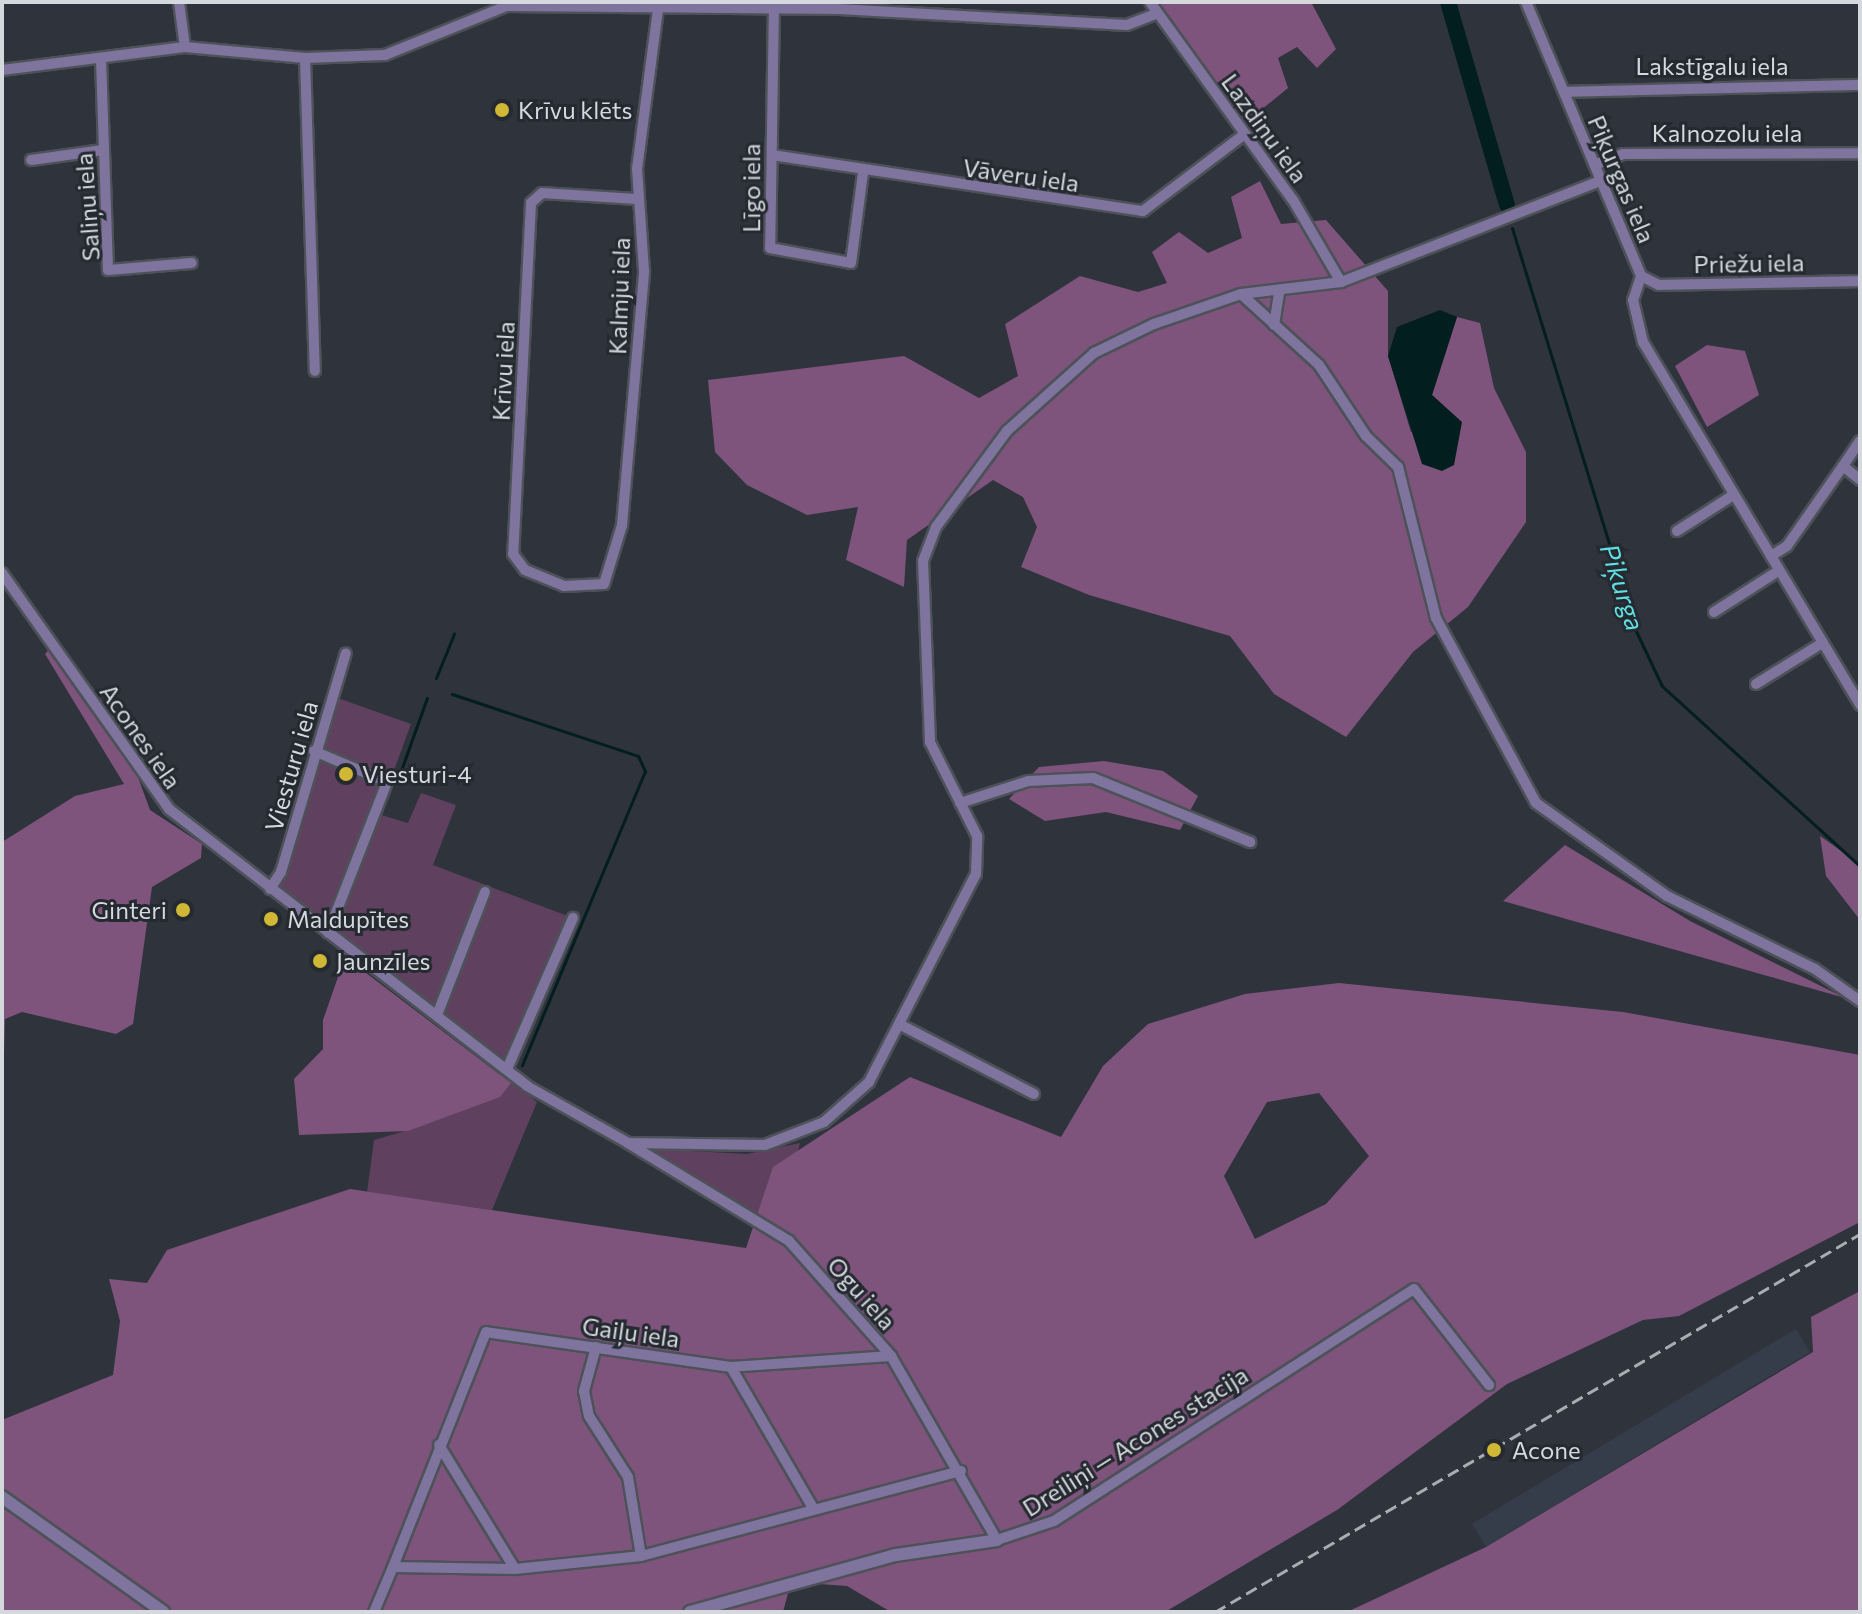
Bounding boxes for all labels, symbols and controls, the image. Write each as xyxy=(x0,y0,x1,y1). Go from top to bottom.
street label: Lakstīgalu iela xyxy=(1635,52,1789,80)
street label: Lazdiņu iela xyxy=(1216,68,1314,188)
place label: Krīvu klēts xyxy=(518,96,633,124)
marker: Krīvu klēts xyxy=(493,101,511,119)
street label: Piķurgas iela xyxy=(1582,111,1662,247)
street label: Kalnozolu iela xyxy=(1652,119,1802,147)
street label: Līgo iela xyxy=(737,143,765,233)
street label: Saliņu iela xyxy=(69,152,105,262)
street label: Vāveru iela xyxy=(961,153,1081,197)
street label: Kalmju iela xyxy=(603,237,635,355)
street label: Priežu iela xyxy=(1693,248,1805,278)
street label: Krīvu iela xyxy=(486,320,520,422)
water label: Piķurga xyxy=(1594,540,1652,634)
street label: Acones iela xyxy=(94,678,188,794)
street label: Viesturu iela xyxy=(259,697,323,835)
place label: Viesturi-4 xyxy=(362,760,472,788)
marker: Viesturi-4 xyxy=(337,765,355,783)
place label: Ginteri xyxy=(91,896,167,924)
marker: Ginteri xyxy=(174,901,192,919)
place label: Maldupītes xyxy=(287,905,409,933)
marker: Maldupītes xyxy=(262,910,280,928)
place label: Jaunzīles xyxy=(336,947,430,975)
marker: Jaunzīles xyxy=(311,952,329,970)
street label: Ogu iela xyxy=(822,1251,902,1335)
street label: Gaiļu iela xyxy=(581,1311,681,1353)
street label: Dreiliņi — Acones stacija xyxy=(1017,1360,1253,1522)
place label: Acone xyxy=(1512,1436,1581,1464)
marker: Acone xyxy=(1483,1439,1505,1461)

